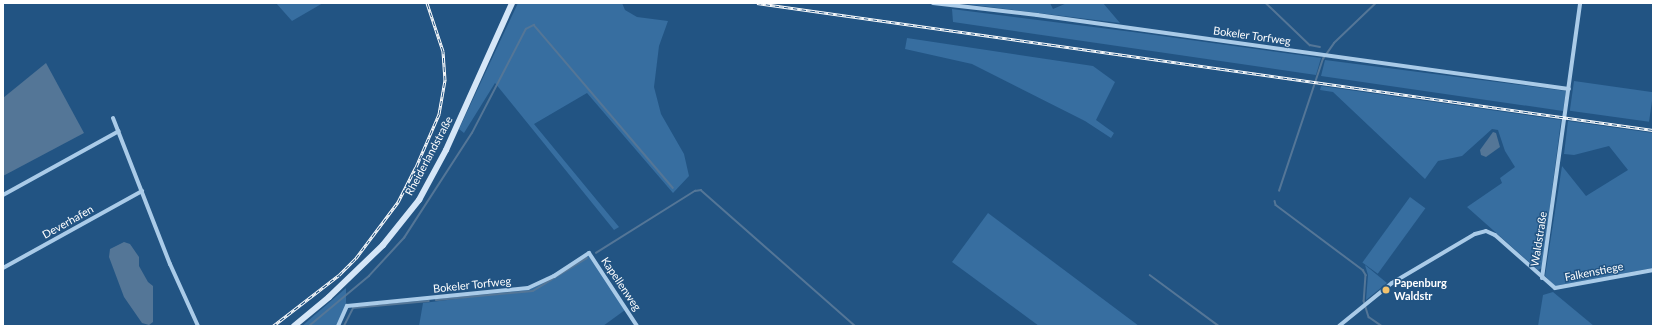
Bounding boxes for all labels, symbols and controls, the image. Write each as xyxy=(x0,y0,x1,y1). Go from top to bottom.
street label: Bokeler Torfweg xyxy=(1212,24,1292,48)
street label: Rheiderlandstraße xyxy=(403,114,455,198)
street label: Deverhafen xyxy=(40,203,96,241)
street label: Waldstraße xyxy=(1528,211,1550,267)
street label: Kapellenweg xyxy=(598,255,644,313)
street label: Falkenstiege xyxy=(1564,260,1624,284)
street label: Bokeler Torfweg xyxy=(432,274,512,296)
place label: Papenburg Waldstr xyxy=(1394,277,1447,303)
marker: Papenburg Waldstr xyxy=(1381,285,1391,295)

